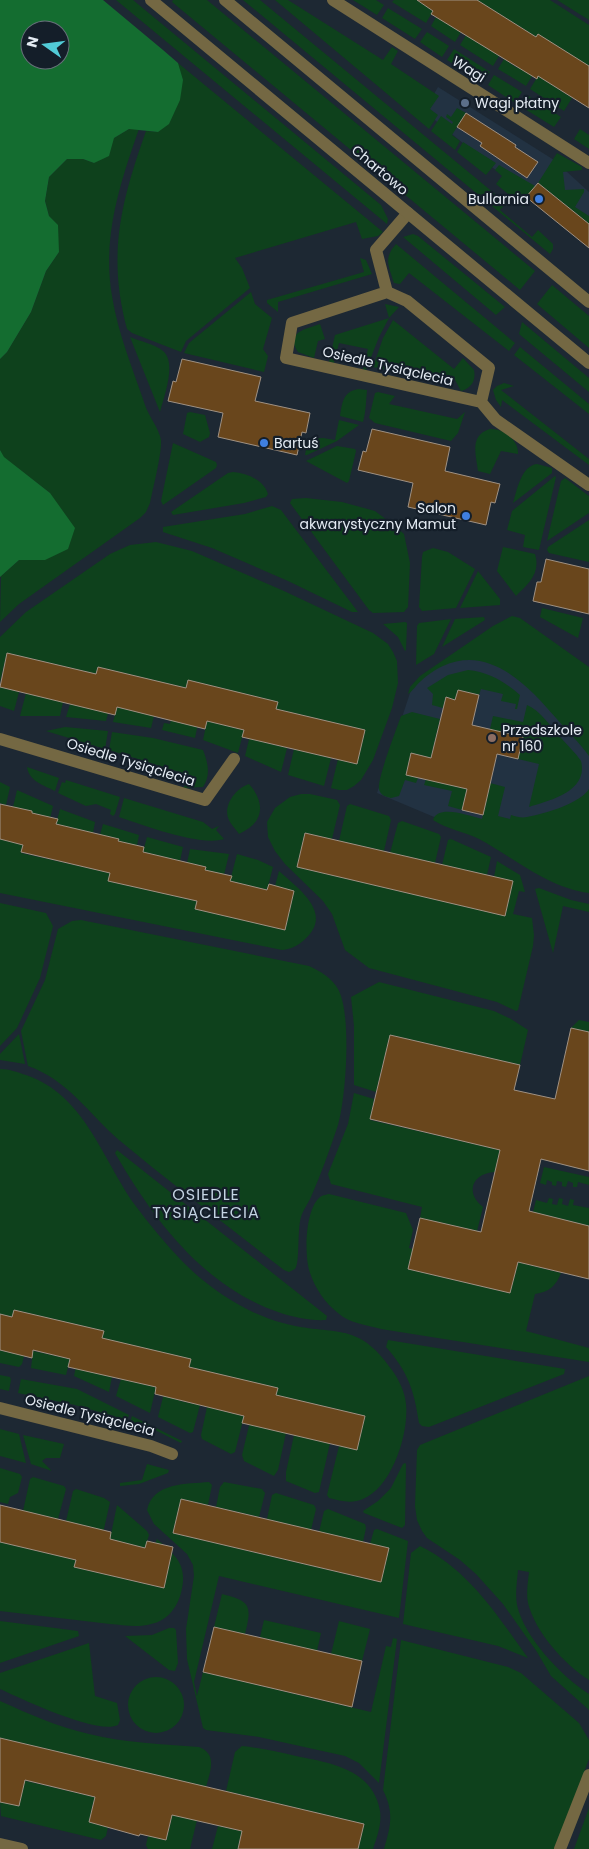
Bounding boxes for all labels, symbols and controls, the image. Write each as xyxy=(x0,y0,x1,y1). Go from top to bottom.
north arrow xyxy=(20,20,70,70)
text: N xyxy=(21,34,43,49)
street label: Wagi xyxy=(448,51,490,87)
place label: Wagi płatny xyxy=(475,93,559,113)
marker: Wagi płatny xyxy=(459,97,471,109)
street label: Chartowo xyxy=(347,140,413,200)
place label: Bullarnia xyxy=(468,189,529,209)
marker: Bullarnia xyxy=(533,193,545,205)
street label: Osiedle Tysiąclecia xyxy=(321,341,455,391)
place label: Bartuś xyxy=(274,433,319,453)
marker: Bartuś xyxy=(258,437,270,449)
place label: Salon akwarystyczny Mamut xyxy=(300,498,456,534)
marker: Salon akwarystyczny Mamut xyxy=(460,510,472,522)
place label: Przedszkole nr 160 xyxy=(502,720,582,756)
marker: Przedszkole nr 160 xyxy=(486,732,498,744)
street label: Osiedle Tysiąclecia xyxy=(64,733,198,791)
district label: OSIEDLE TYSIĄCLECIA xyxy=(152,1183,260,1224)
street label: Osiedle Tysiąclecia xyxy=(23,1389,157,1441)

